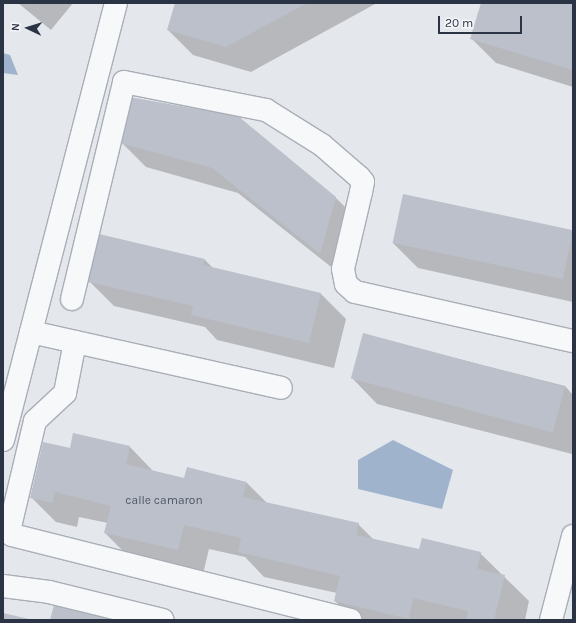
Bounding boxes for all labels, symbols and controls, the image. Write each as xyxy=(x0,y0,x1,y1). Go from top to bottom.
north arrow xyxy=(8,8,48,48)
scale bar xyxy=(440,8,524,34)
text: 20 m xyxy=(445,16,473,30)
text: N xyxy=(9,23,22,32)
house number: calle camaron xyxy=(125,494,203,508)

